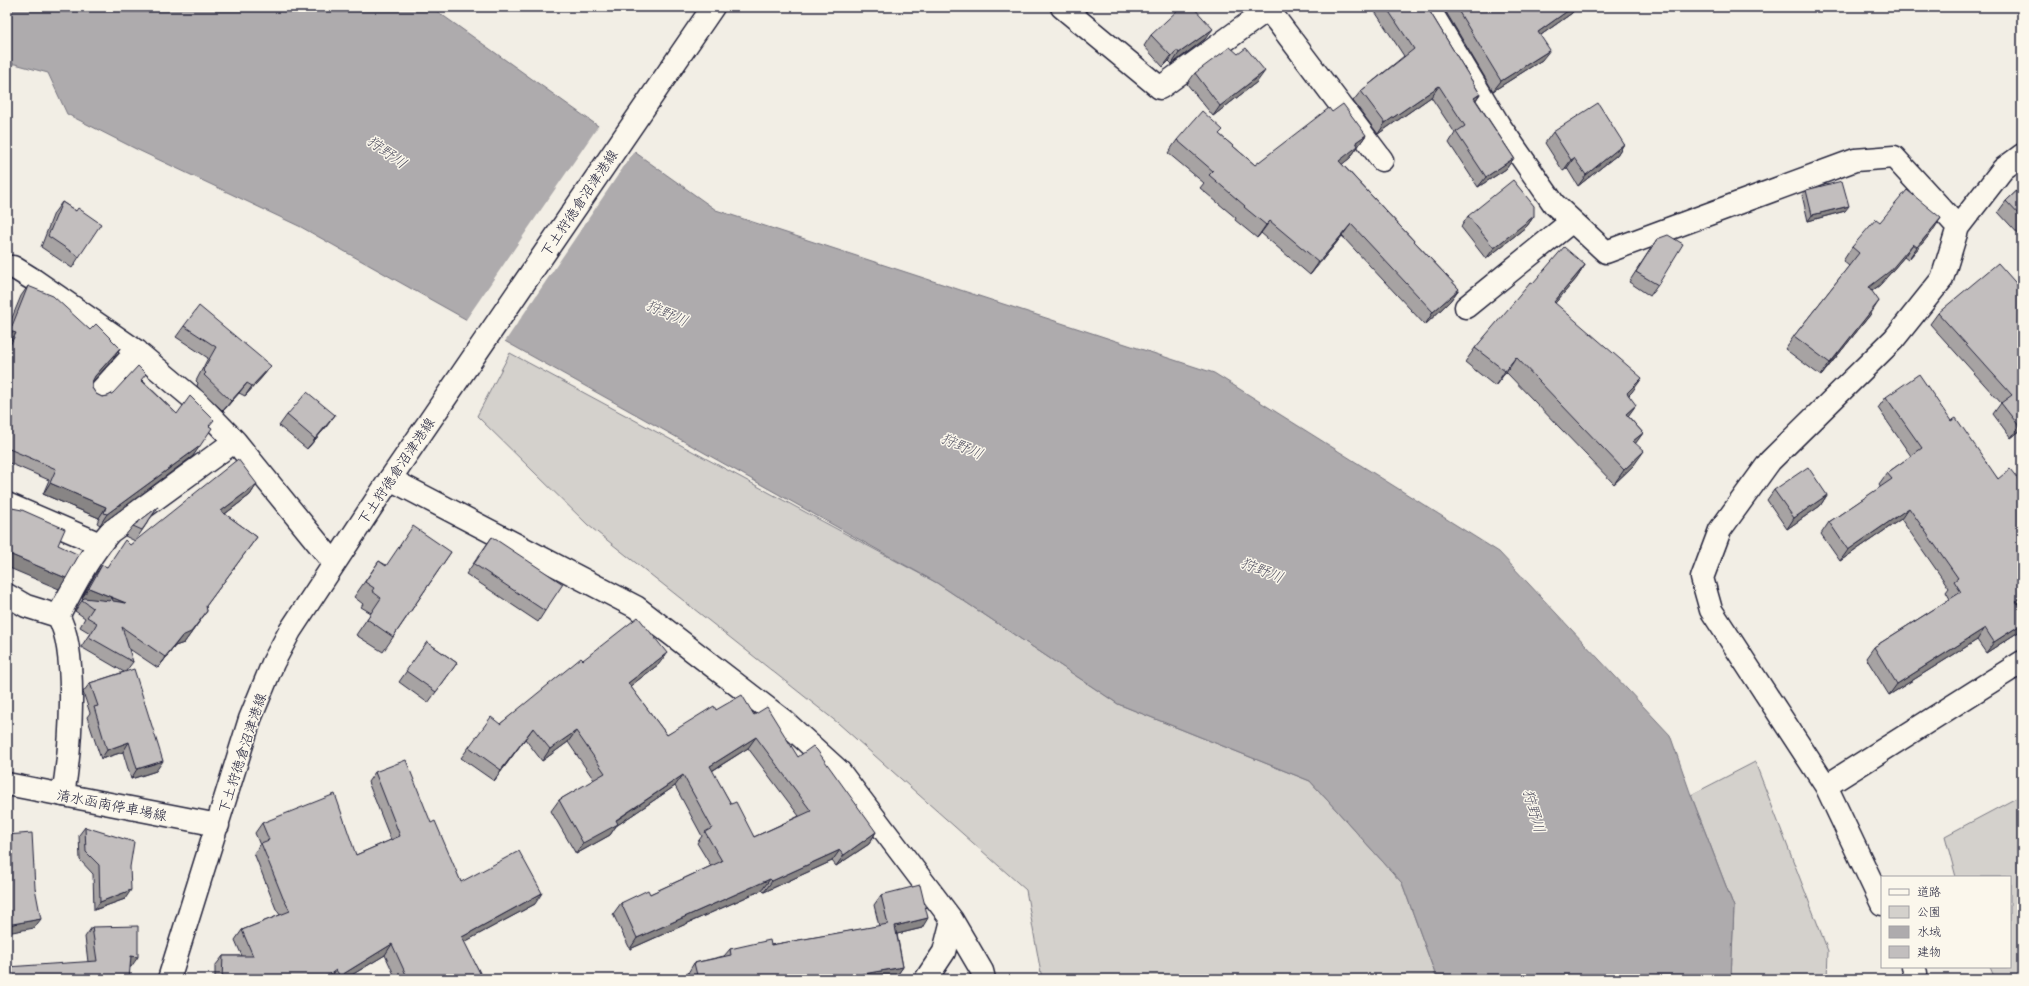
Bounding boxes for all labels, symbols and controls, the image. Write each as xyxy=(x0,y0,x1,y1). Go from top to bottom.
water label: 狩野川 xyxy=(363,131,411,173)
street label: 下土狩徳倉沼津港線 xyxy=(536,146,622,260)
water label: 狩野川 xyxy=(642,295,692,331)
street label: 下土狩徳倉沼津港線 xyxy=(353,414,439,528)
water label: 狩野川 xyxy=(937,428,987,464)
water label: 狩野川 xyxy=(1237,552,1287,588)
street label: 下土狩徳倉沼津港線 xyxy=(214,690,270,816)
street label: 清水函南停車場線 xyxy=(55,785,169,825)
water label: 狩野川 xyxy=(1518,787,1550,835)
legend xyxy=(1881,876,2011,968)
text: 道路 xyxy=(1917,884,1941,900)
text: 公園 xyxy=(1917,904,1941,920)
text: 水域 xyxy=(1917,924,1941,940)
text: 建物 xyxy=(1917,944,1941,960)

